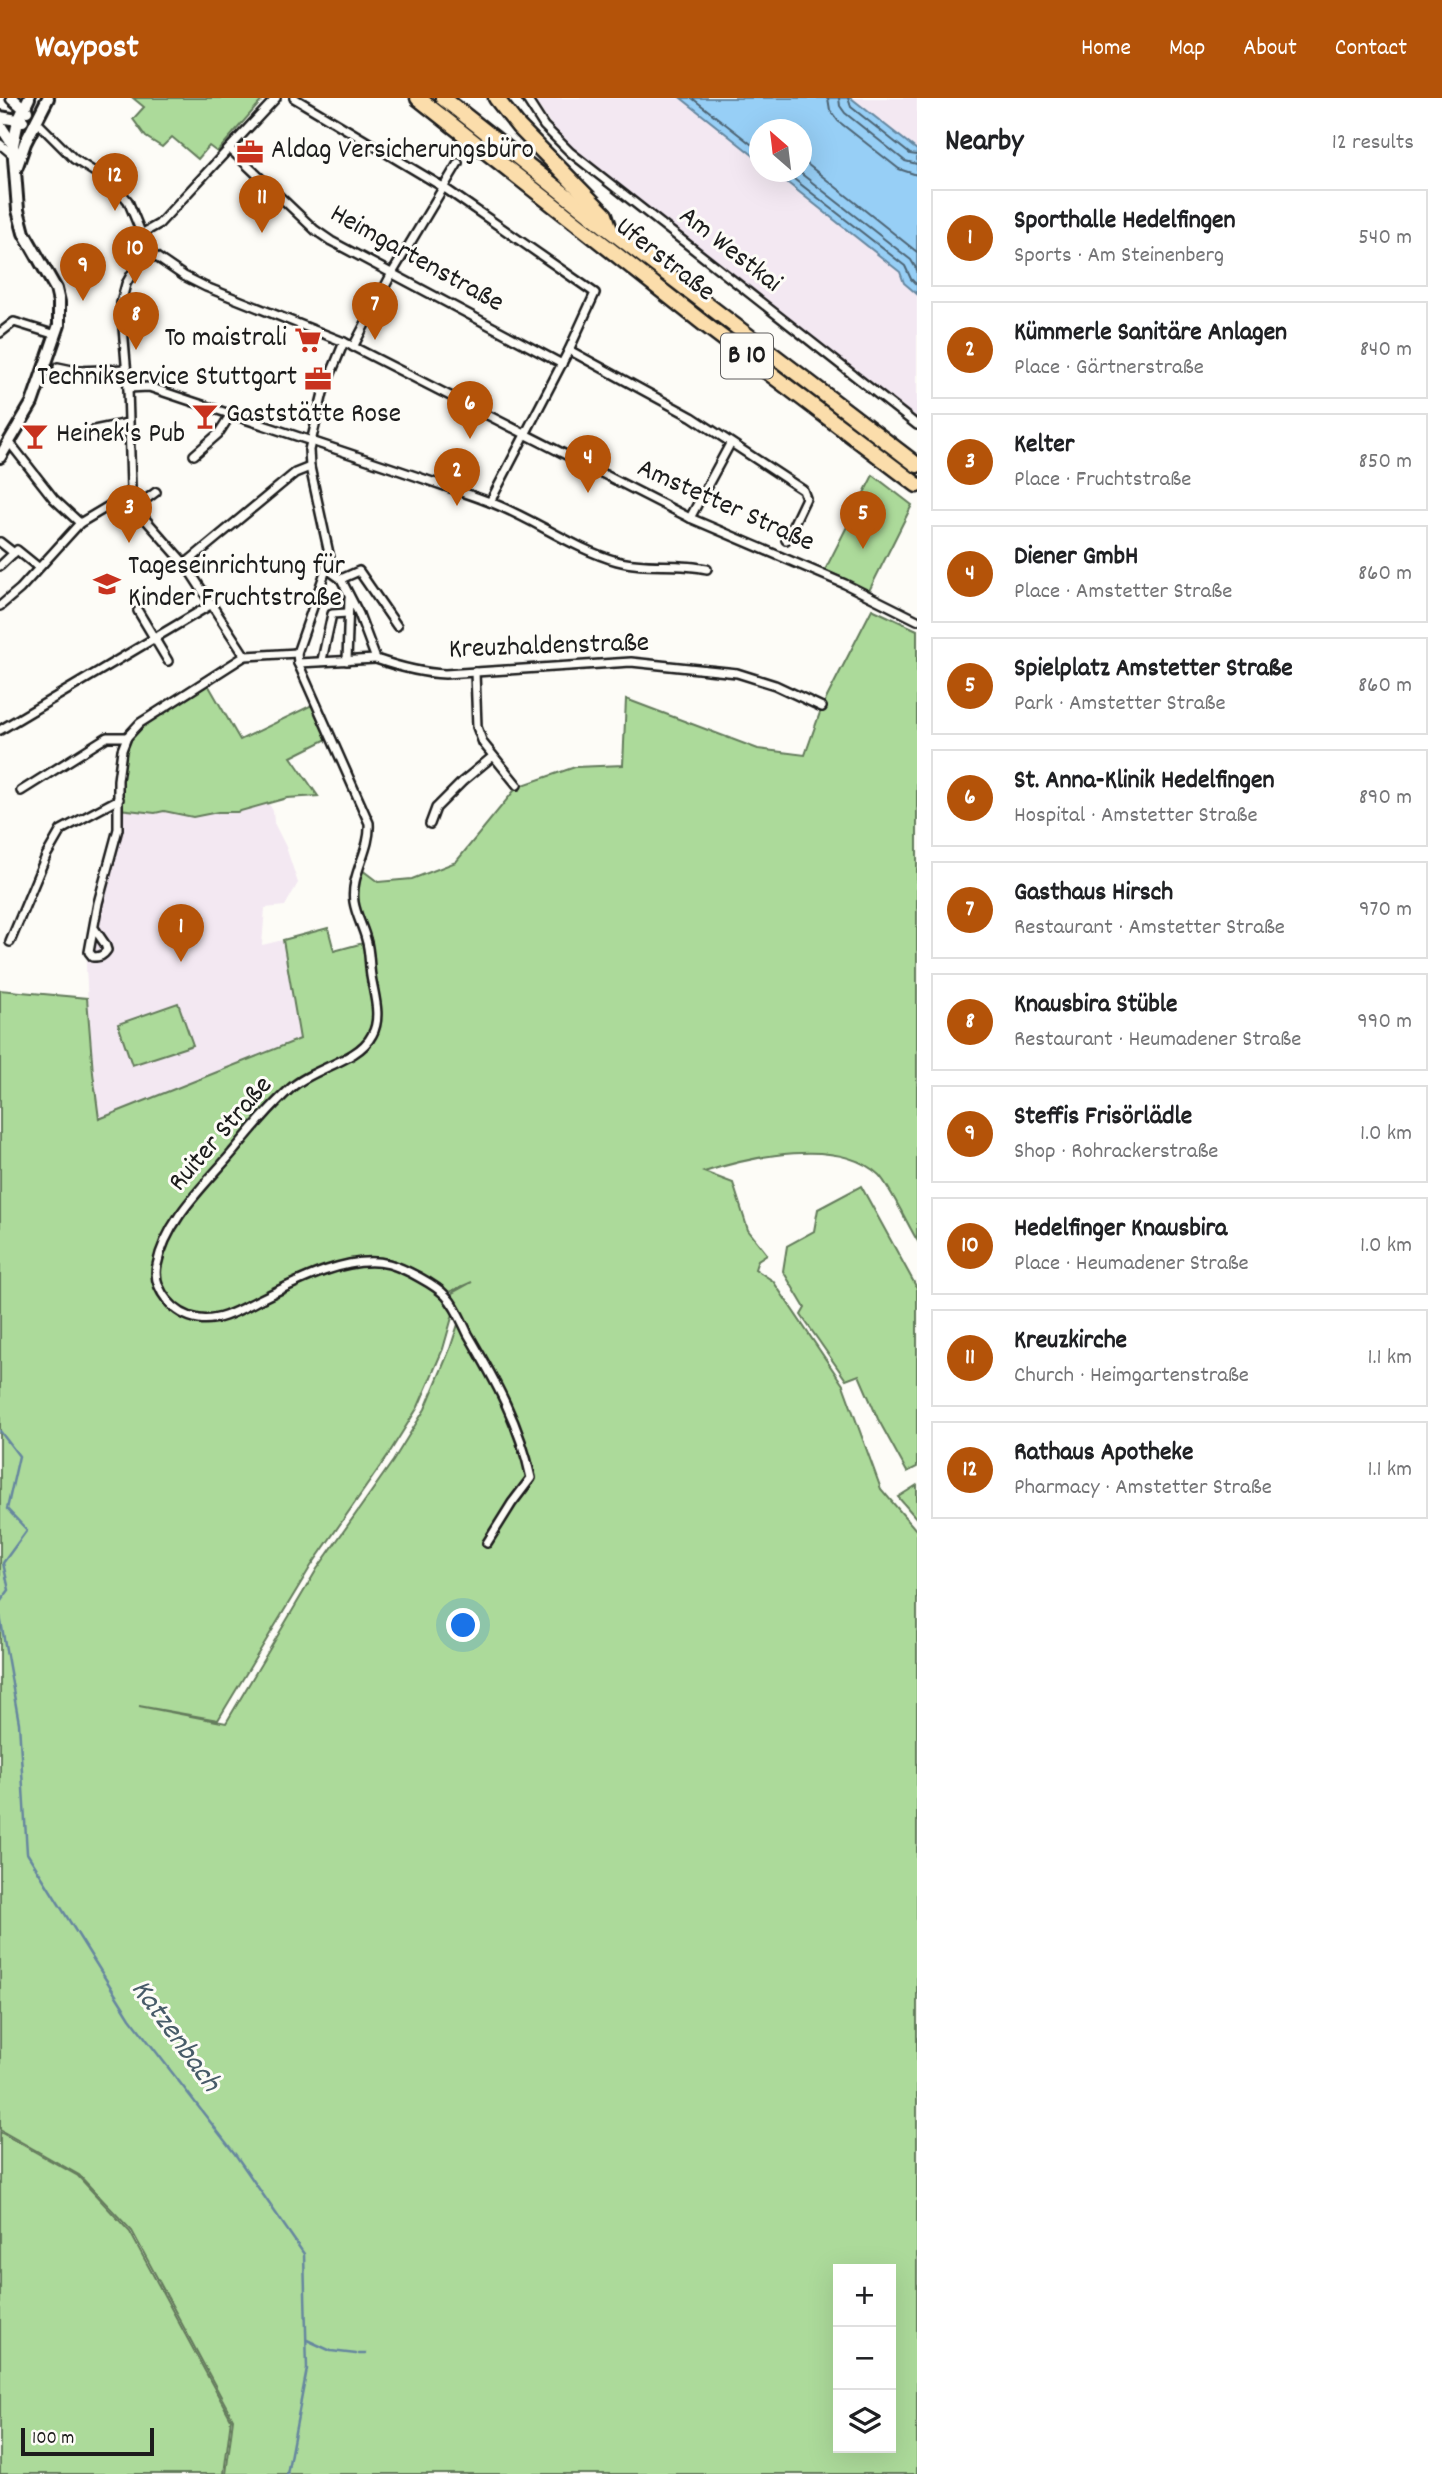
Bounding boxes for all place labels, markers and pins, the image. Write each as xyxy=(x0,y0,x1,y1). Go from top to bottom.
place label: Aldag Versicherungsbüro xyxy=(271,132,534,172)
office icon: Aldag Versicherungsbüro xyxy=(235,137,265,167)
pin: 12 xyxy=(92,153,138,211)
pin: 11 xyxy=(239,175,285,233)
pin: 10 xyxy=(112,226,158,284)
pin: 9 xyxy=(60,243,106,301)
pin: 7 xyxy=(352,282,398,340)
pin: 8 xyxy=(113,292,159,350)
place label: To maistrali xyxy=(165,320,287,360)
supermarket icon: To maistrali xyxy=(293,325,323,355)
place label: Technikservice Stuttgart xyxy=(37,359,297,399)
office icon: Technikservice Stuttgart xyxy=(303,364,333,394)
pin: 6 xyxy=(447,381,493,439)
place label: Gaststätte Rose xyxy=(226,396,401,436)
bar icon: Gaststätte Rose xyxy=(190,401,220,431)
place label: Heinek's Pub xyxy=(56,416,185,456)
bar icon: Heinek's Pub xyxy=(20,421,50,451)
pin: 4 xyxy=(565,435,611,493)
pin: 2 xyxy=(434,448,480,506)
pin: 3 xyxy=(106,485,152,543)
pin: 5 xyxy=(840,491,886,549)
place label: Tageseinrichtung für Kinder Fruchtstraße xyxy=(128,548,346,620)
school or university icon: Tageseinrichtung für Kinder Fruchtstraße xyxy=(92,569,122,599)
pin: 1 xyxy=(158,904,204,962)

